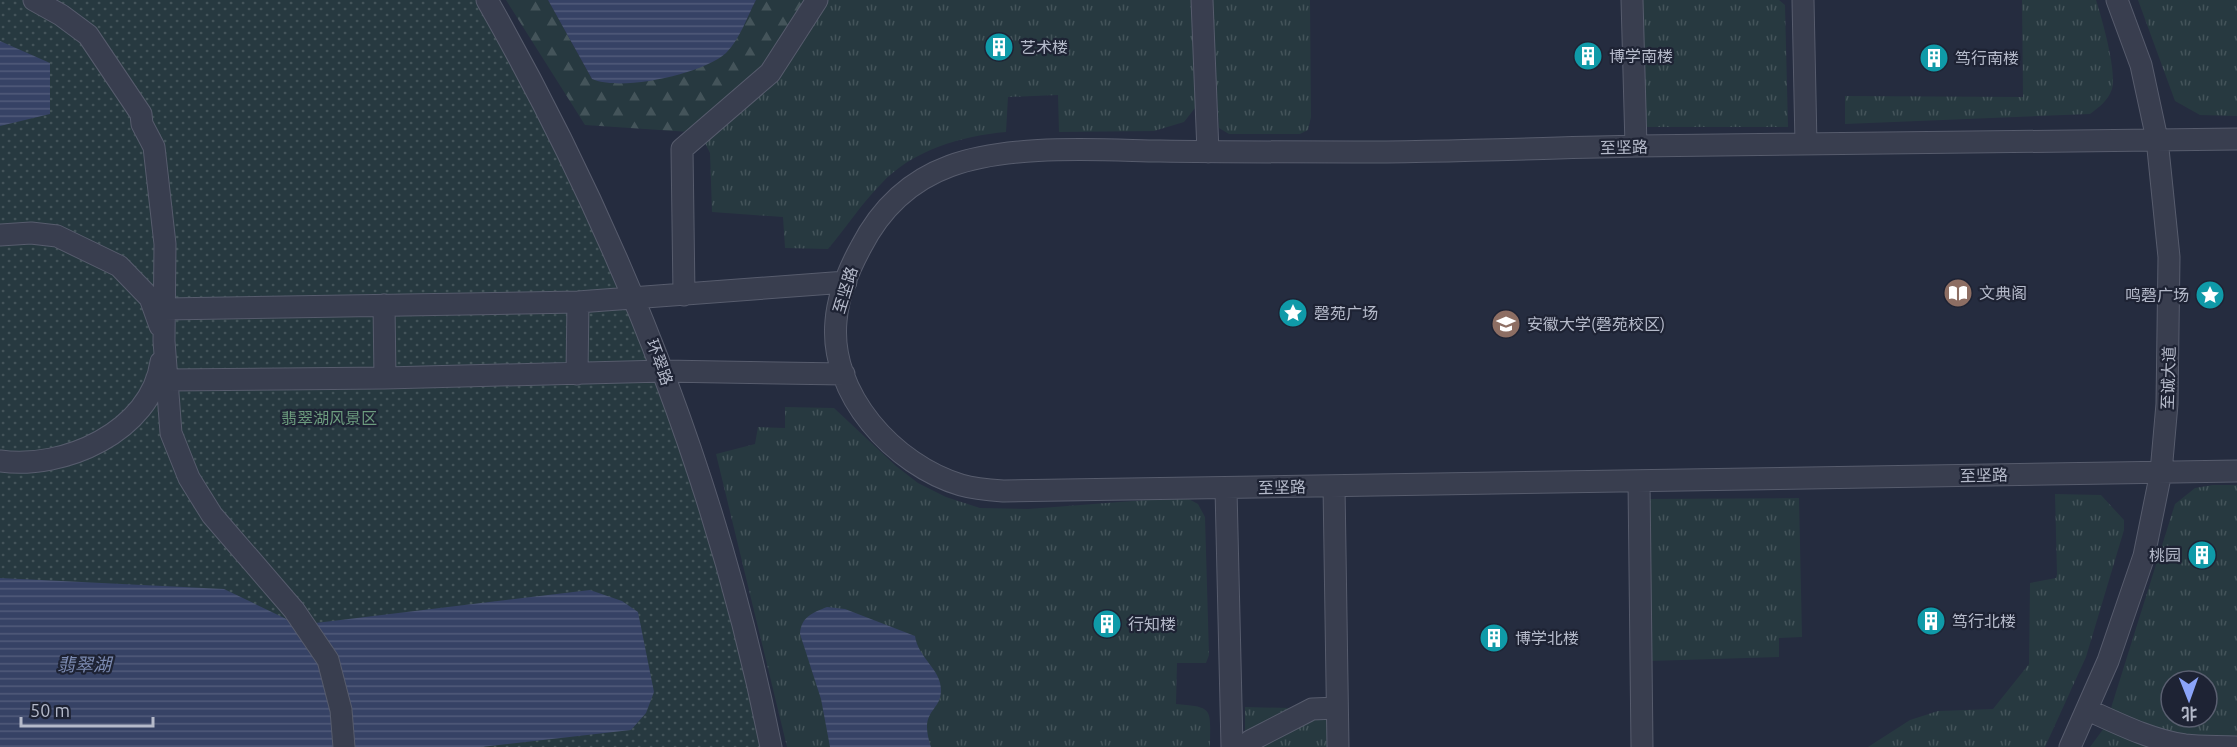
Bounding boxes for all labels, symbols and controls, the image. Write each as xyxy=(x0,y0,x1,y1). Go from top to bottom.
building icon: 艺术楼 xyxy=(983,31,1015,63)
place label: 艺术楼 xyxy=(1020,38,1068,56)
building icon: 博学南楼 xyxy=(1572,40,1604,72)
building icon: 笃行南楼 xyxy=(1918,42,1950,74)
place label: 博学南楼 xyxy=(1609,47,1673,65)
place label: 笃行南楼 xyxy=(1955,49,2019,67)
street label: 至坚路 xyxy=(1600,138,1648,156)
street label: 至坚路 xyxy=(829,264,861,316)
library icon: 文典阁 xyxy=(1942,277,1974,309)
place icon: 鸣磬广场 xyxy=(2194,279,2226,311)
place label: 文典阁 xyxy=(1979,284,2027,302)
place label: 鸣磬广场 xyxy=(2125,286,2189,304)
place icon: 磬苑广场 xyxy=(1277,297,1309,329)
place label: 磬苑广场 xyxy=(1314,304,1378,322)
school or university icon: 安徽大学(磬苑校区) xyxy=(1490,308,1522,340)
place label: 安徽大学(磬苑校区) xyxy=(1527,315,1665,334)
street label: 环翠路 xyxy=(643,336,677,388)
street label: 至诚大道 xyxy=(2158,346,2178,410)
park label: 翡翠湖风景区 xyxy=(281,409,377,427)
street label: 至坚路 xyxy=(1960,466,2008,484)
street label: 至坚路 xyxy=(1258,478,1306,496)
building icon: 桃园 xyxy=(2186,539,2218,571)
place label: 桃园 xyxy=(2149,546,2181,564)
building icon: 笃行北楼 xyxy=(1915,605,1947,637)
building icon: 行知楼 xyxy=(1091,608,1123,640)
place label: 笃行北楼 xyxy=(1952,612,2016,630)
place label: 行知楼 xyxy=(1128,615,1176,633)
building icon: 博学北楼 xyxy=(1478,622,1510,654)
place label: 博学北楼 xyxy=(1515,629,1579,647)
water label: 翡翠湖 xyxy=(57,654,114,674)
north arrow xyxy=(2159,669,2219,729)
scale bar xyxy=(21,690,153,728)
text: 50 m xyxy=(30,700,70,720)
text: 北 xyxy=(2181,705,2197,723)

